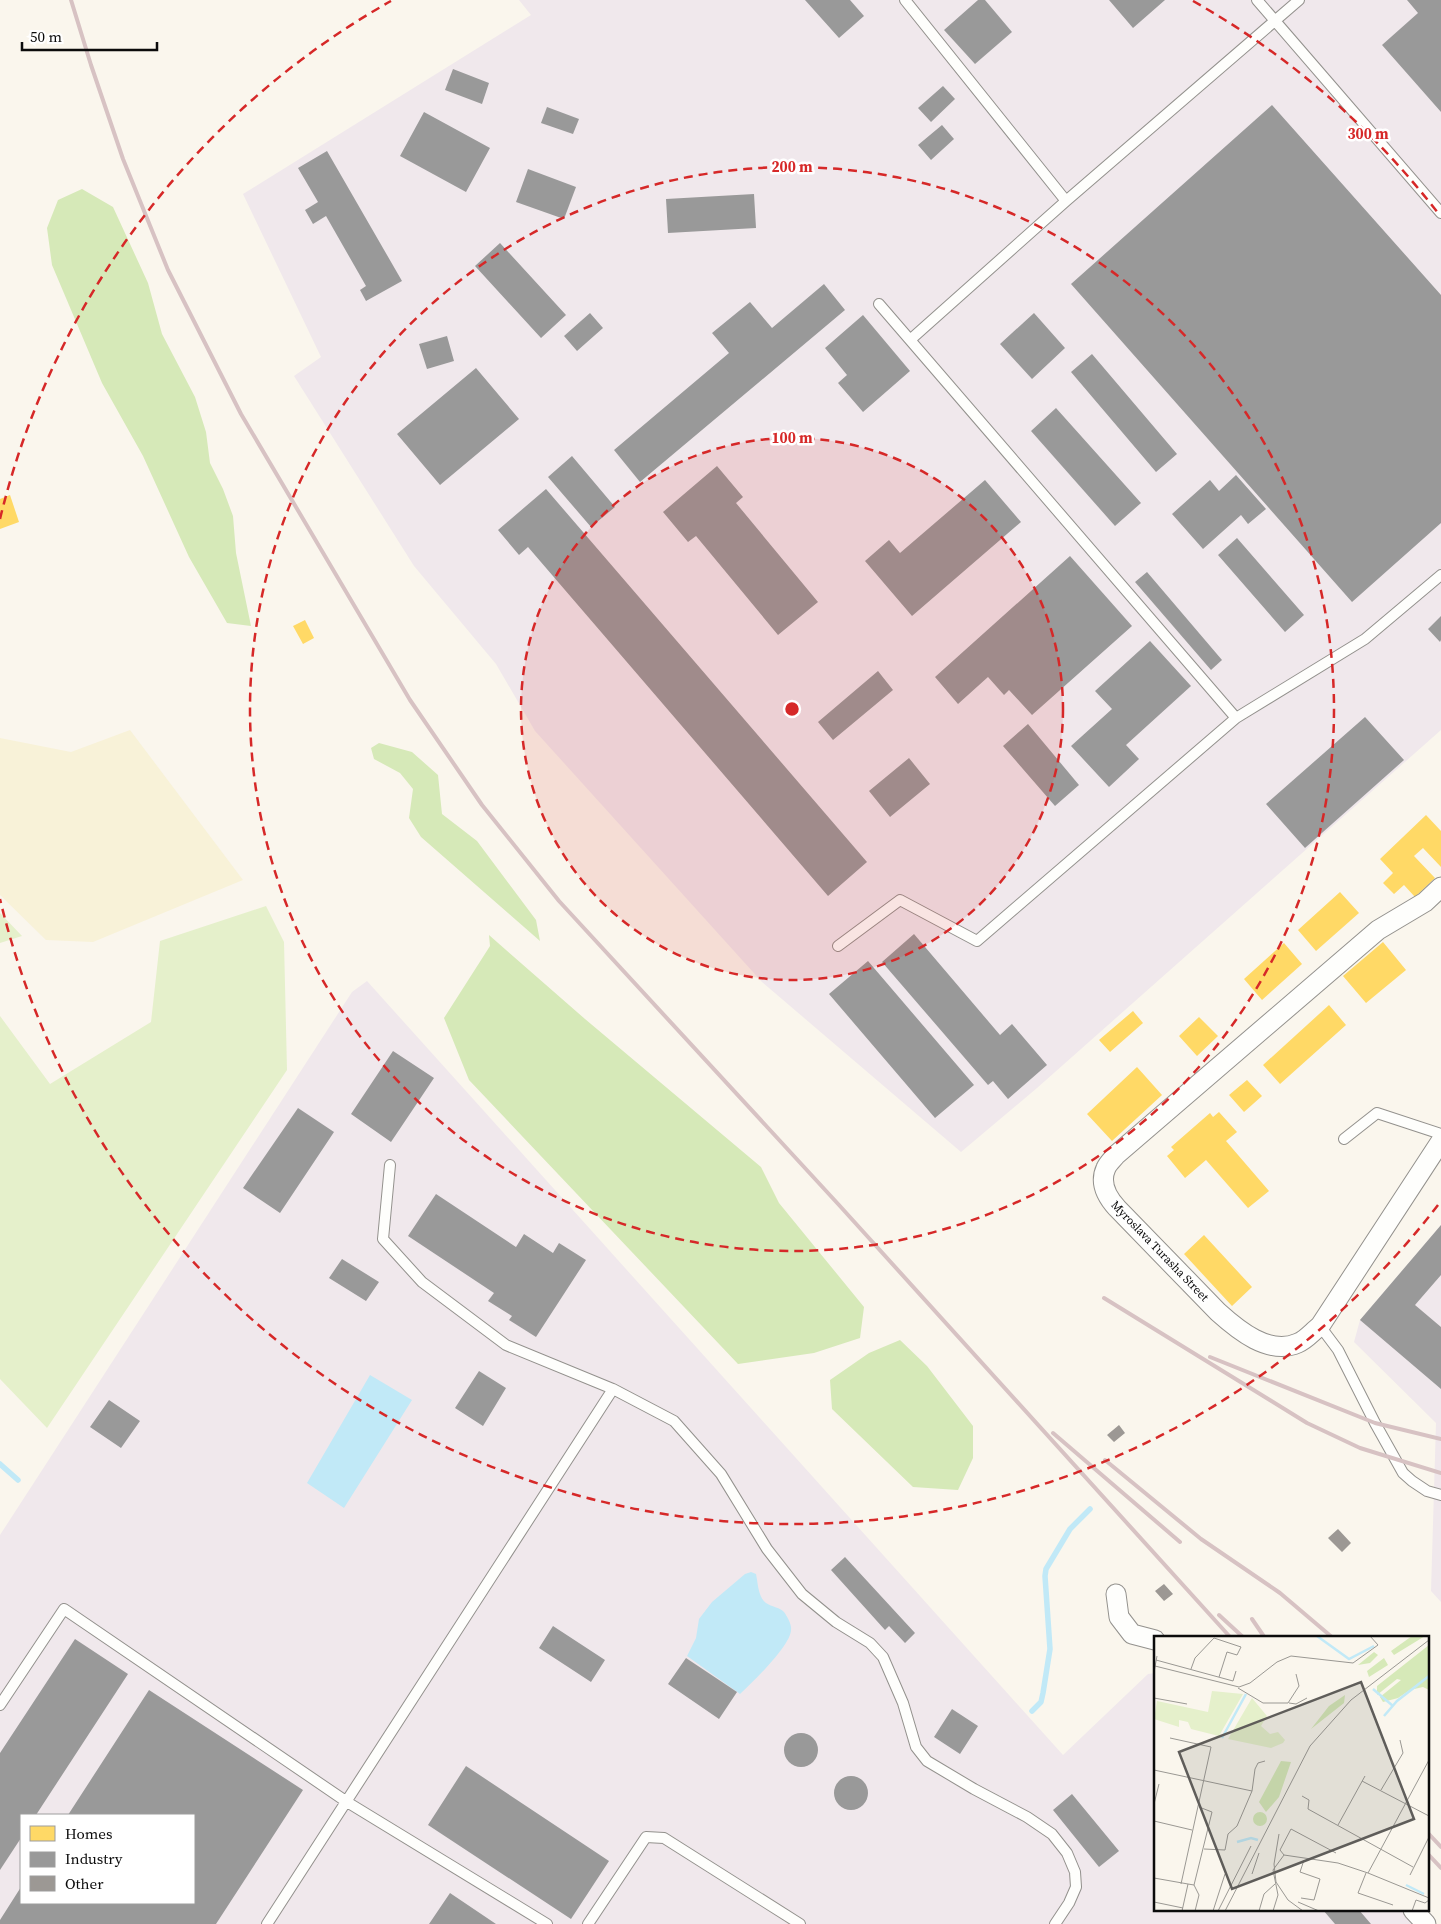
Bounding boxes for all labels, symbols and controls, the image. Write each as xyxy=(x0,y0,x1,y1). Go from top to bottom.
scale bar xyxy=(22,20,158,52)
text: 50 m xyxy=(30,26,62,47)
text: 300 m xyxy=(1347,123,1389,144)
text: 200 m xyxy=(771,156,813,177)
text: 100 m xyxy=(771,427,813,448)
centre of rings xyxy=(783,700,801,718)
street label: Myroslava Turasha Street xyxy=(1108,1197,1212,1305)
inset map xyxy=(1154,1636,1428,1912)
legend xyxy=(20,1814,195,1904)
text: Homes xyxy=(65,1823,112,1844)
text: Industry xyxy=(65,1848,123,1869)
text: Other xyxy=(65,1873,104,1894)

